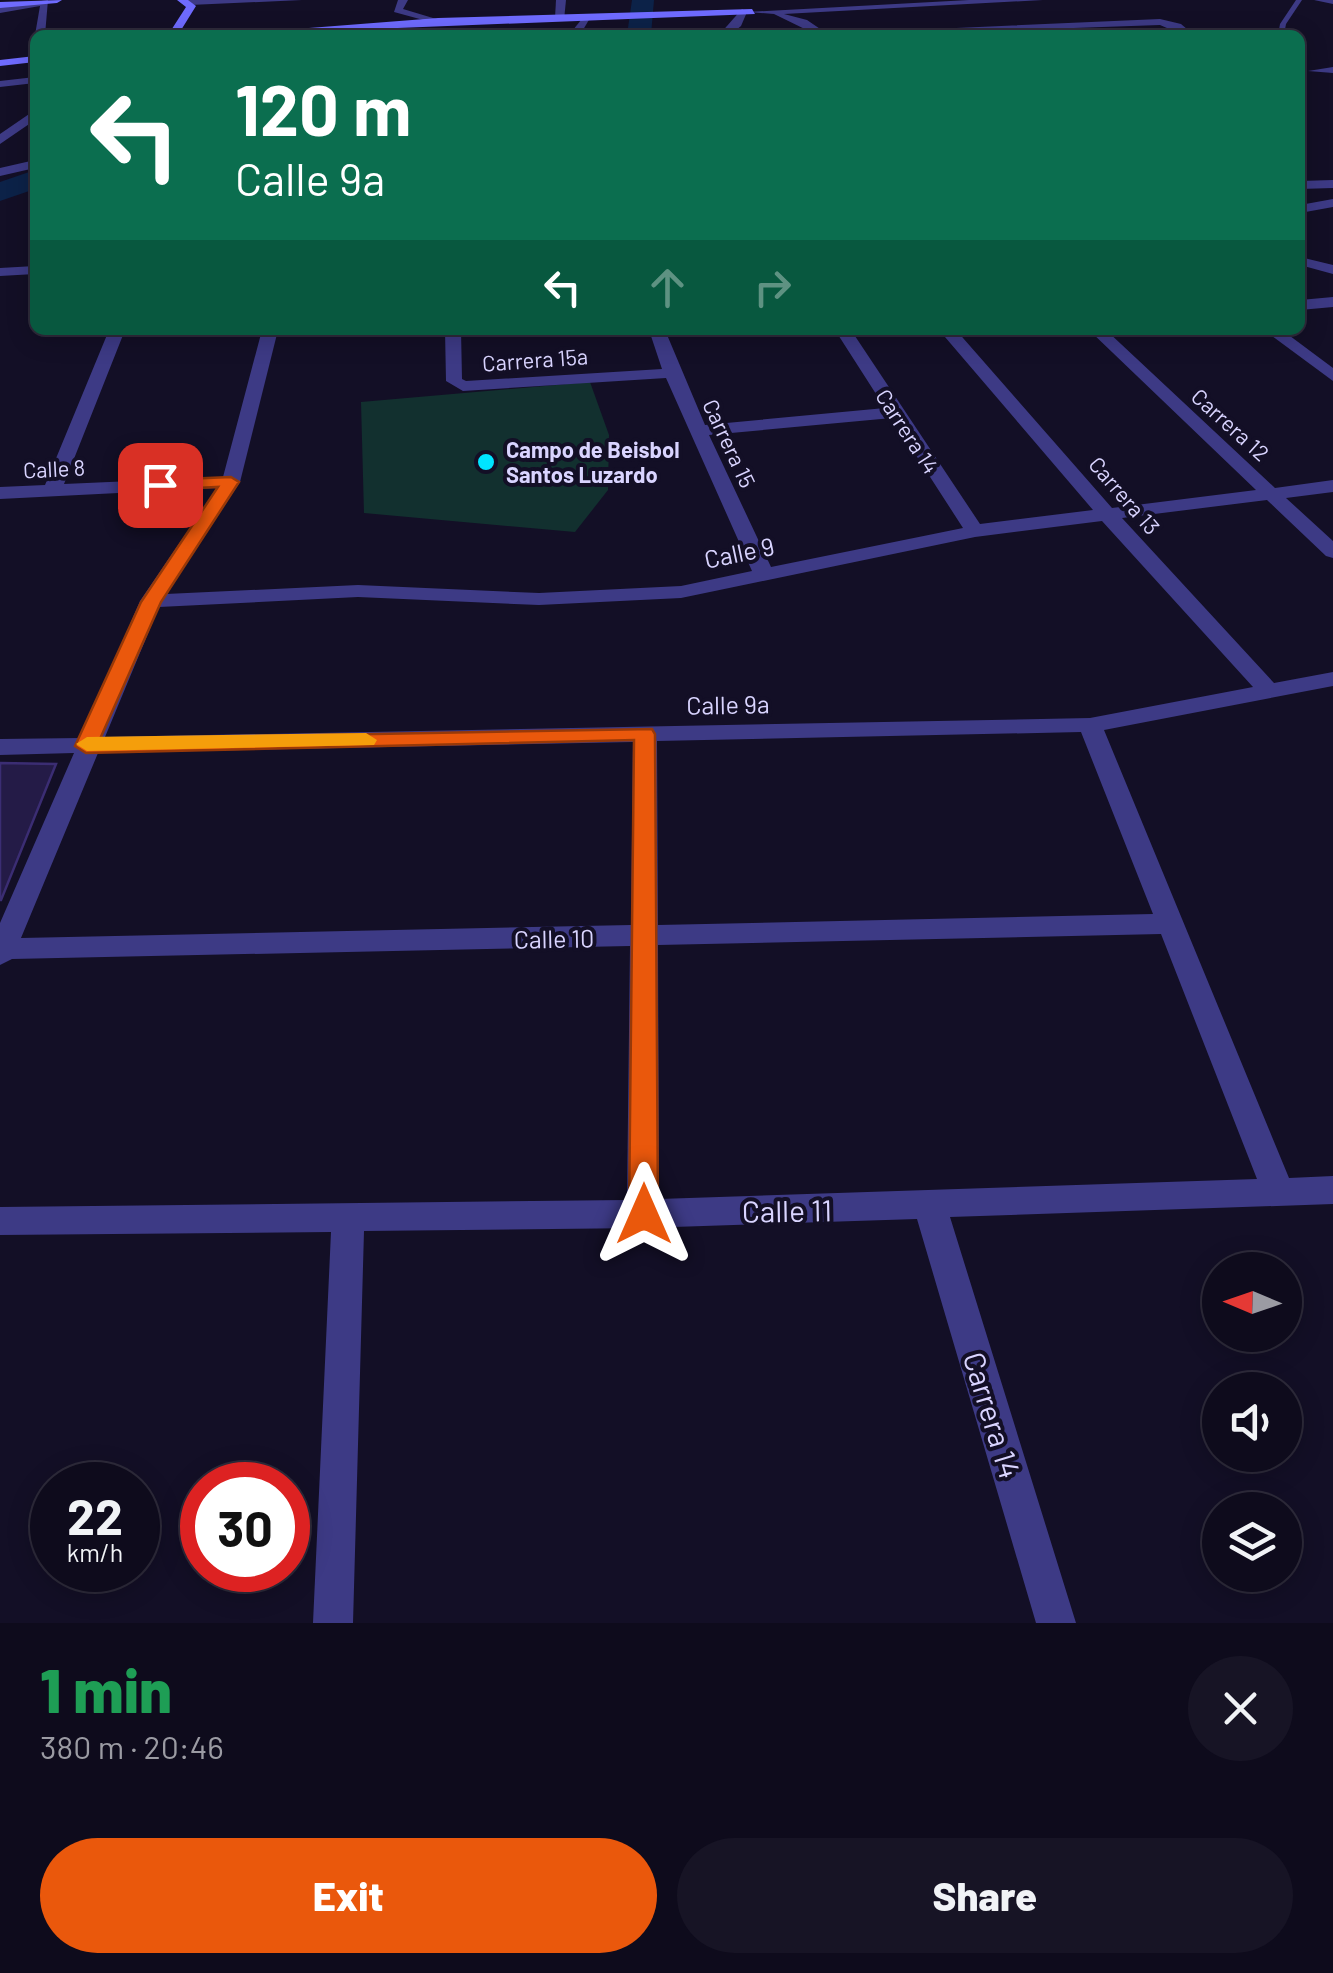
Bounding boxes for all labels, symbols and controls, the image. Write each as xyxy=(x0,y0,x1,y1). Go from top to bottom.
text: 120 m xyxy=(235,66,411,150)
icon: left xyxy=(70,70,200,200)
text: Calle 9a xyxy=(235,151,385,205)
icon: left xyxy=(535,260,590,315)
icon: ahead xyxy=(640,260,695,315)
icon: right xyxy=(745,260,800,315)
street label: Carrera 15a xyxy=(481,342,589,376)
street label: Carrera 12 xyxy=(1187,382,1275,466)
street label: Carrera 14 xyxy=(871,384,945,478)
street label: Carrera 15 xyxy=(698,395,762,491)
place label: Campo de Beisbol Santos Luzardo xyxy=(506,436,680,487)
pin xyxy=(118,443,203,528)
marker: Campo de Beisbol Santos Luzardo xyxy=(475,451,497,473)
street label: Carrera 13 xyxy=(1084,451,1166,539)
street label: Calle 8 xyxy=(22,453,86,483)
icon: arrive xyxy=(133,458,188,513)
street label: Calle 9 xyxy=(701,530,777,574)
street label: Calle 9a xyxy=(686,688,770,720)
street label: Calle 10 xyxy=(514,922,594,954)
position arrow xyxy=(592,1162,696,1266)
street label: Calle 11 xyxy=(742,1191,832,1229)
north arrow xyxy=(1202,1252,1302,1352)
map controls xyxy=(1202,1252,1302,1592)
street label: Carrera 14 xyxy=(957,1347,1029,1483)
button: sound xyxy=(1202,1372,1302,1472)
speed limit sign: 30 xyxy=(180,1462,310,1592)
text: 22 xyxy=(67,1485,123,1545)
button: layers xyxy=(1202,1492,1302,1592)
text: km/h xyxy=(67,1537,123,1567)
text: 1 min xyxy=(40,1653,172,1725)
button: close xyxy=(1188,1656,1293,1761)
text: 380 m · 20:46 xyxy=(40,1727,224,1765)
button: Exit xyxy=(40,1838,657,1953)
button: Share xyxy=(677,1838,1293,1953)

